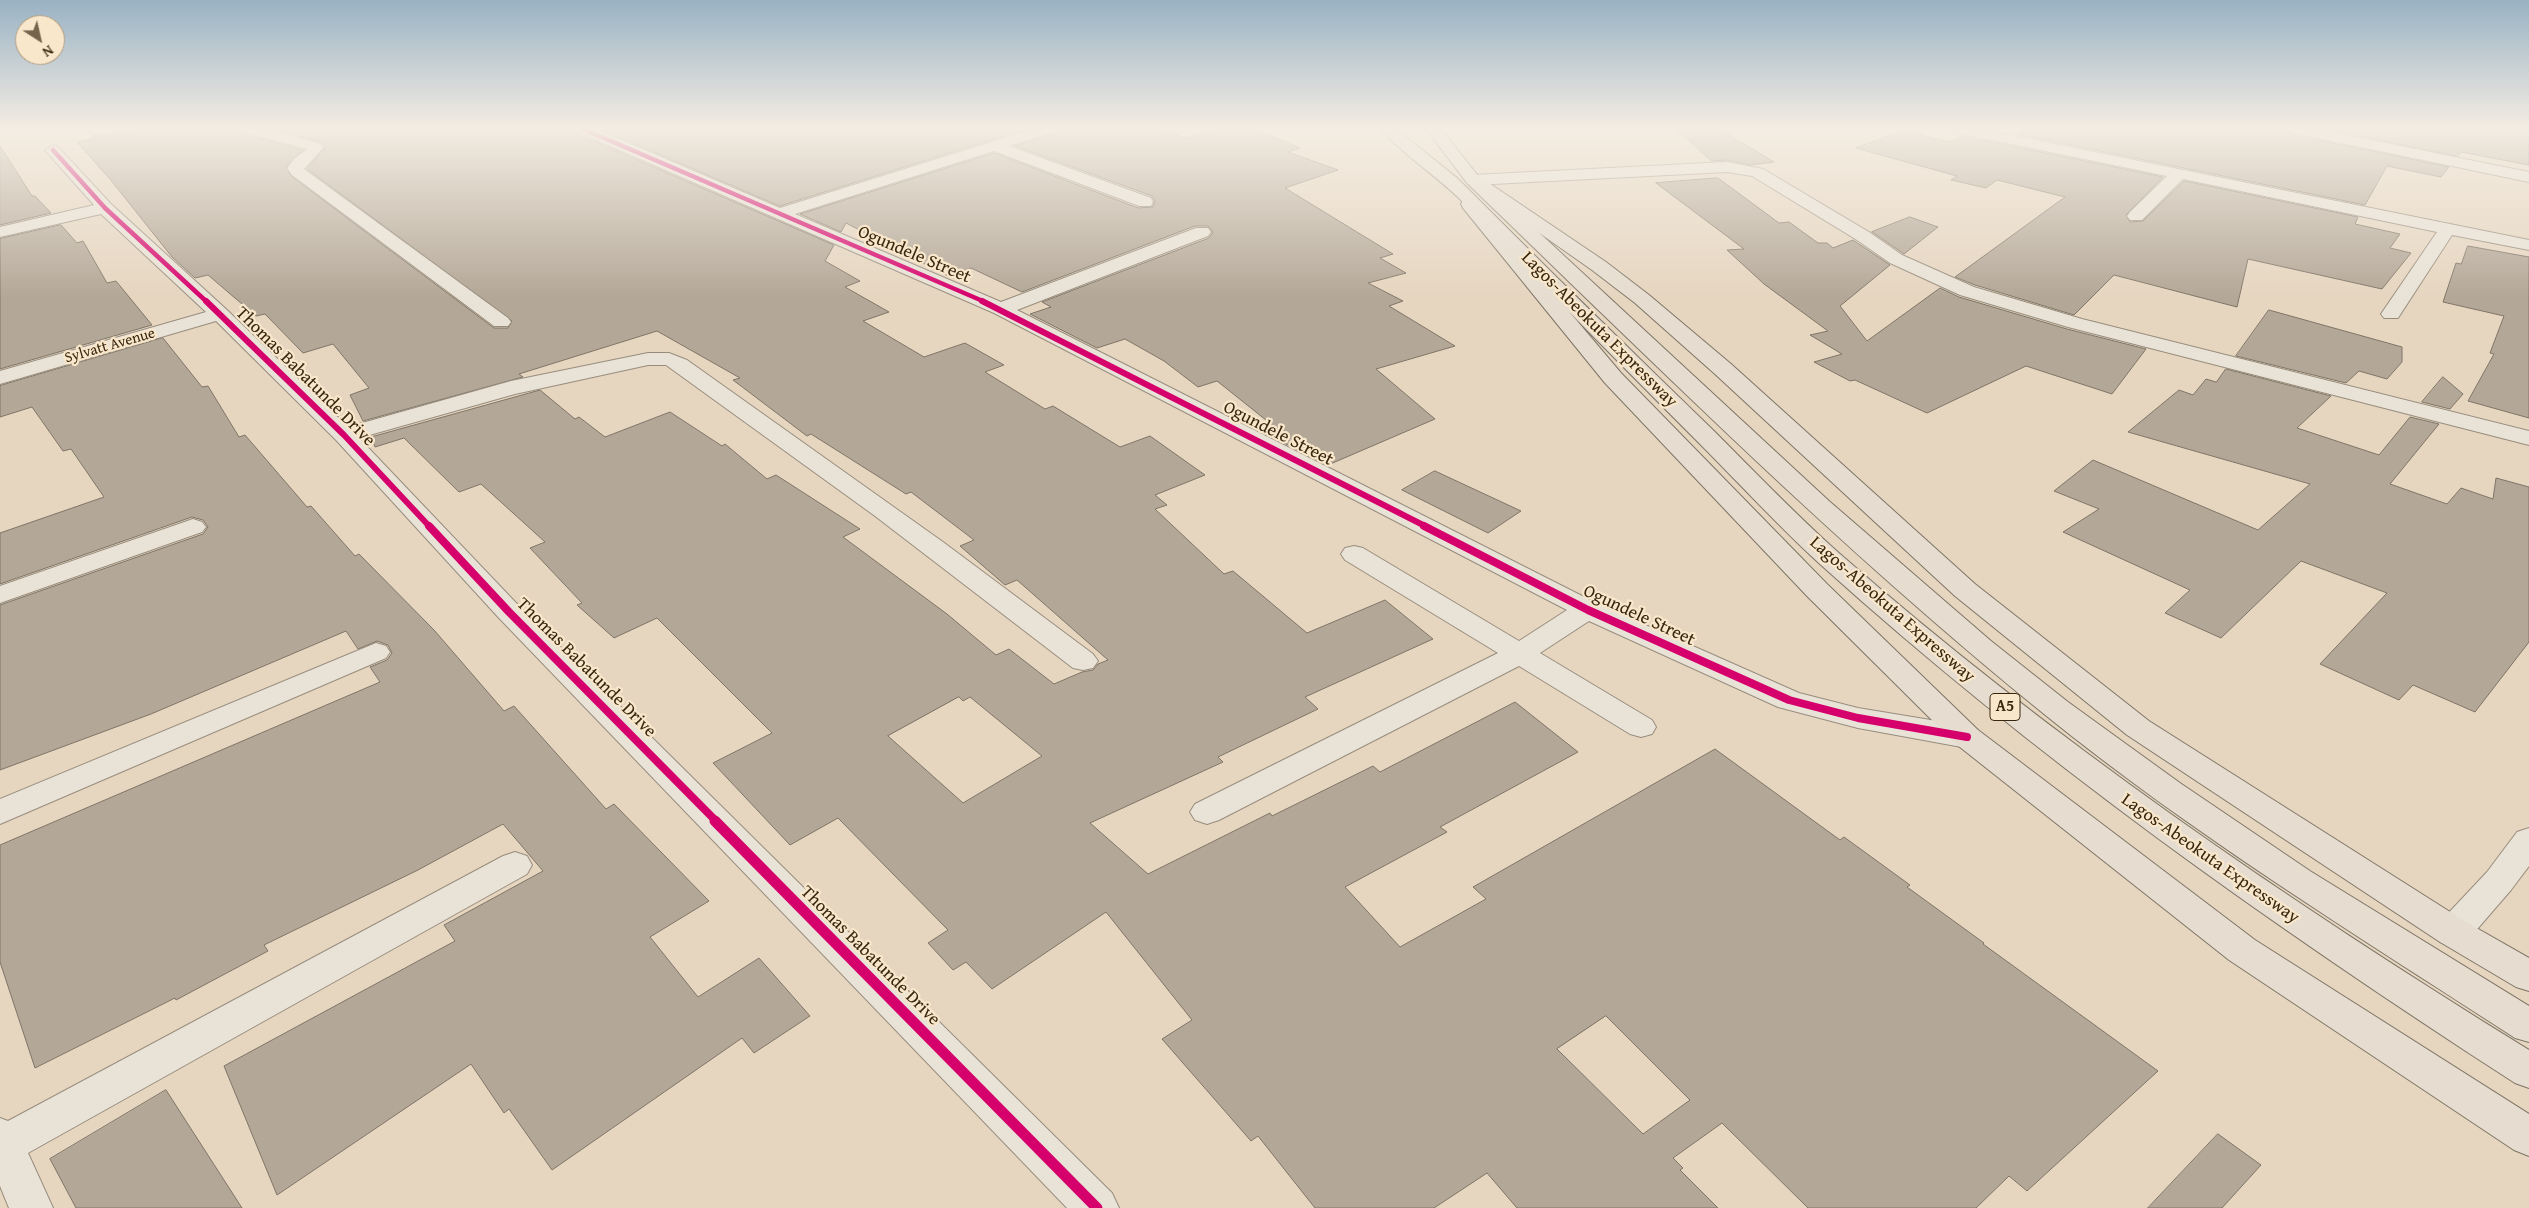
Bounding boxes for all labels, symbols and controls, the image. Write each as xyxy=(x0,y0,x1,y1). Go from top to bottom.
north arrow xyxy=(15,15,65,65)
text: N xyxy=(38,41,58,62)
street label: Ogundele Street xyxy=(854,221,974,289)
street label: Lagos-Abeokuta Expressway xyxy=(1516,247,1682,413)
street label: Thomas Babatunde Drive xyxy=(231,303,379,451)
street label: Sylvatt Avenue xyxy=(63,324,157,368)
street label: Ogundele Street xyxy=(1219,397,1337,471)
street label: Lagos-Abeokuta Expressway xyxy=(1805,532,1979,688)
street label: Ogundele Street xyxy=(1580,581,1698,651)
street label: Thomas Babatunde Drive xyxy=(512,594,660,742)
road number: A5 xyxy=(1990,694,2020,720)
street label: Lagos-Abeokuta Expressway xyxy=(2117,789,2303,929)
street label: Thomas Babatunde Drive xyxy=(796,882,944,1030)

